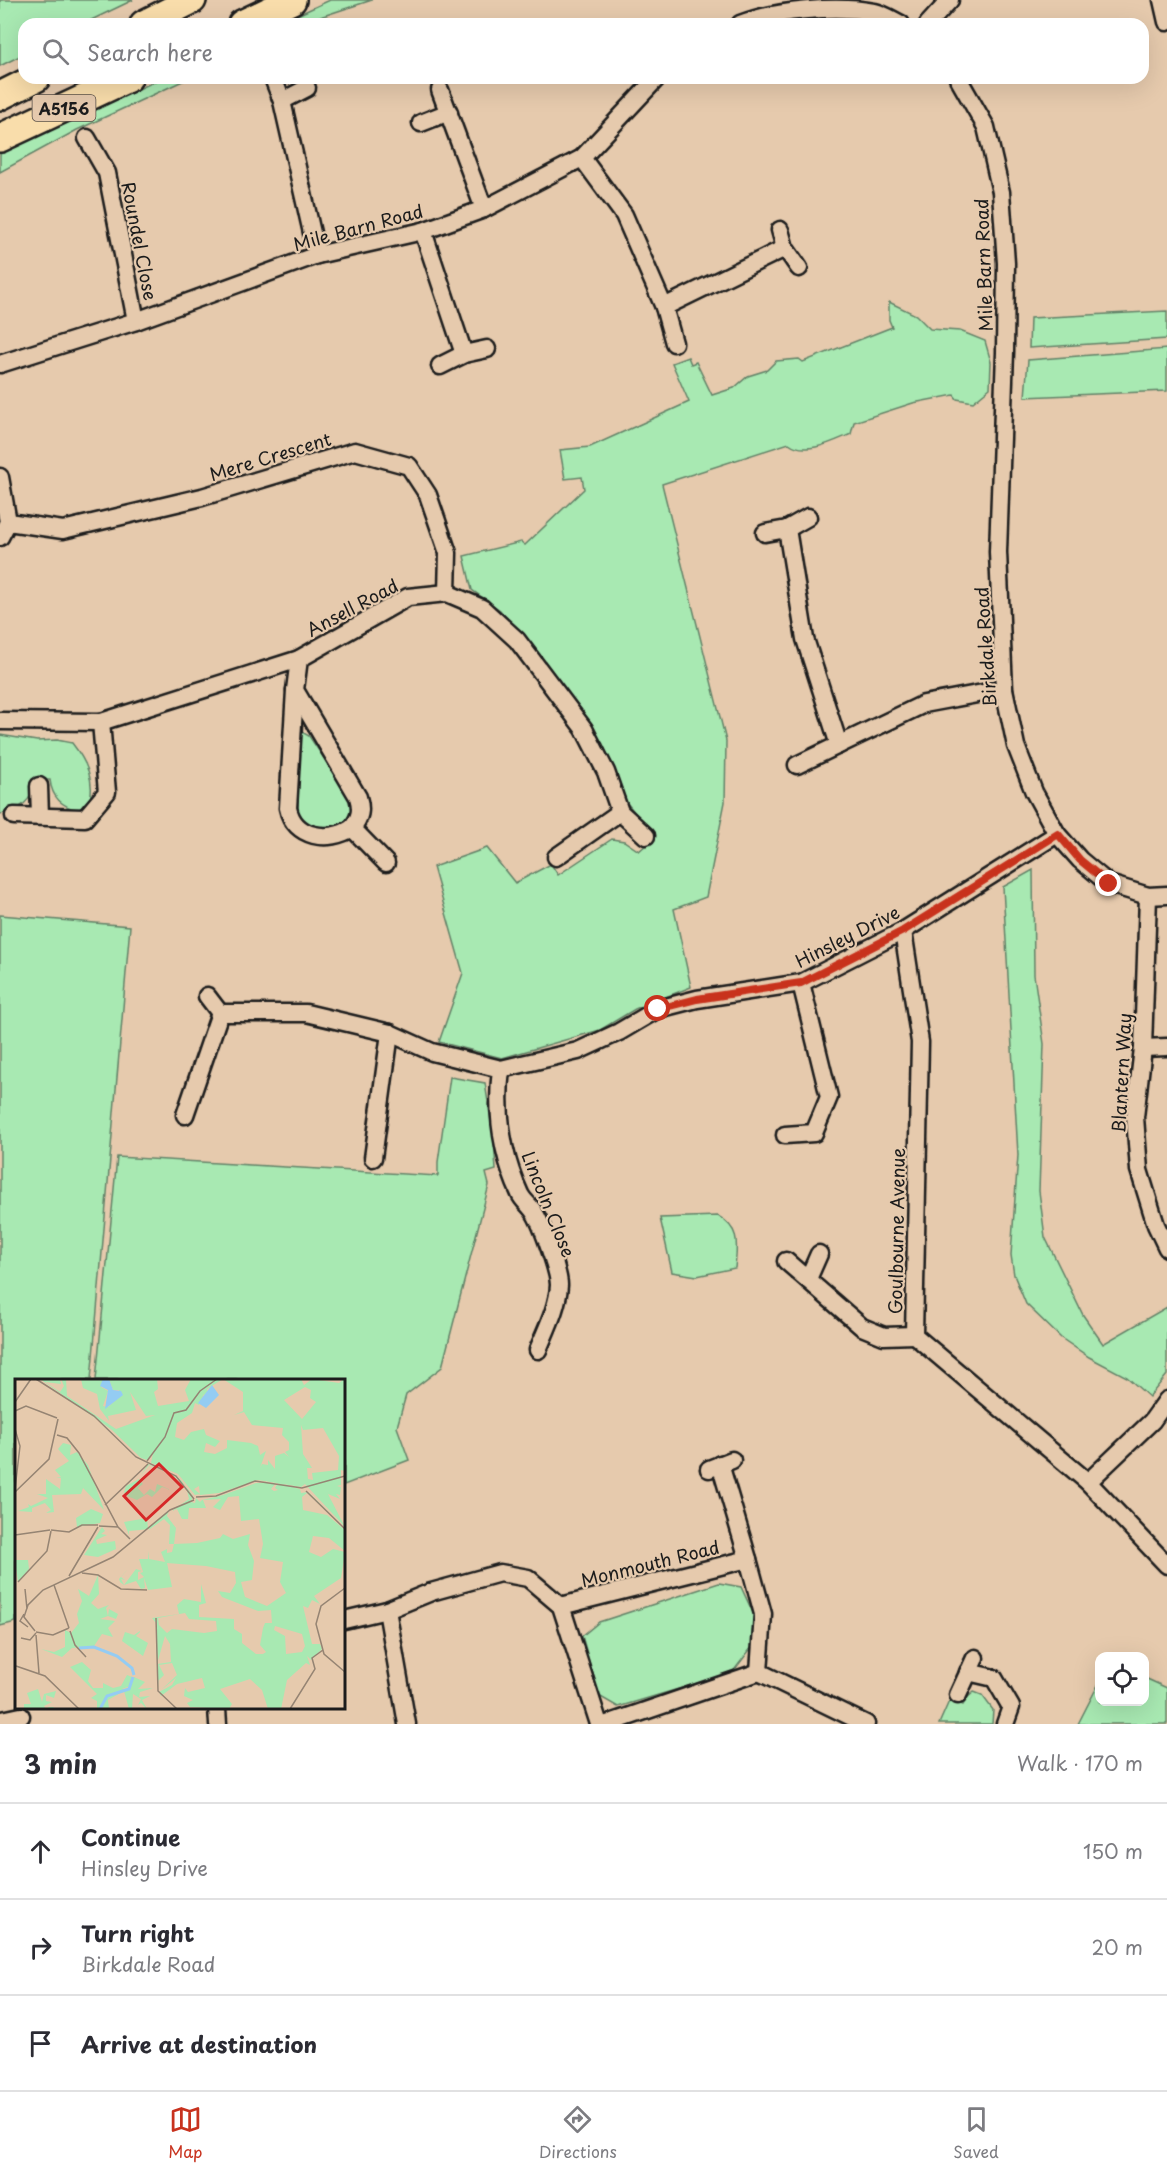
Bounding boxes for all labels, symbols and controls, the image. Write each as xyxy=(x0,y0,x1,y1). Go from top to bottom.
search box xyxy=(18,18,1149,84)
icon: search xyxy=(39,35,72,68)
text: Search here xyxy=(87,35,213,68)
road number: A5156 xyxy=(32,95,96,121)
street label: Roundel Close xyxy=(115,179,165,303)
street label: Mile Barn Road xyxy=(290,197,426,257)
street label: Mile Barn Road xyxy=(967,198,999,332)
street label: Mere Crescent xyxy=(206,425,334,487)
street label: Ansell Road xyxy=(301,571,403,643)
street label: Birkdale Road xyxy=(967,586,1003,708)
route end xyxy=(1095,870,1121,896)
street label: Hinsley Drive xyxy=(790,898,904,974)
route start xyxy=(644,995,670,1021)
street label: Blantern Way xyxy=(1104,1012,1138,1134)
street label: Lincoln Close xyxy=(515,1147,583,1261)
street label: Goulbourne Avenue xyxy=(881,1147,911,1314)
inset map xyxy=(15,1379,345,1709)
street label: Monmouth Road xyxy=(578,1533,722,1593)
map controls xyxy=(1095,1652,1149,1706)
button: locate xyxy=(1095,1652,1149,1706)
text: 3 min xyxy=(24,1744,97,1783)
text: Walk · 170 m xyxy=(1017,1748,1143,1778)
text: Continue xyxy=(81,1820,180,1853)
icon: ahead xyxy=(24,1835,57,1868)
text: 150 m xyxy=(1083,1836,1143,1866)
text: Hinsley Drive xyxy=(81,1853,208,1883)
text: Turn right xyxy=(81,1916,194,1949)
icon: right xyxy=(24,1931,57,1964)
text: 20 m xyxy=(1091,1932,1143,1962)
text: Birkdale Road xyxy=(81,1949,215,1979)
icon: arrive xyxy=(24,2027,57,2060)
text: Arrive at destination xyxy=(81,2027,317,2060)
tab: Map xyxy=(168,2103,202,2163)
tab: Directions xyxy=(539,2103,617,2163)
tab: Saved xyxy=(953,2103,999,2163)

